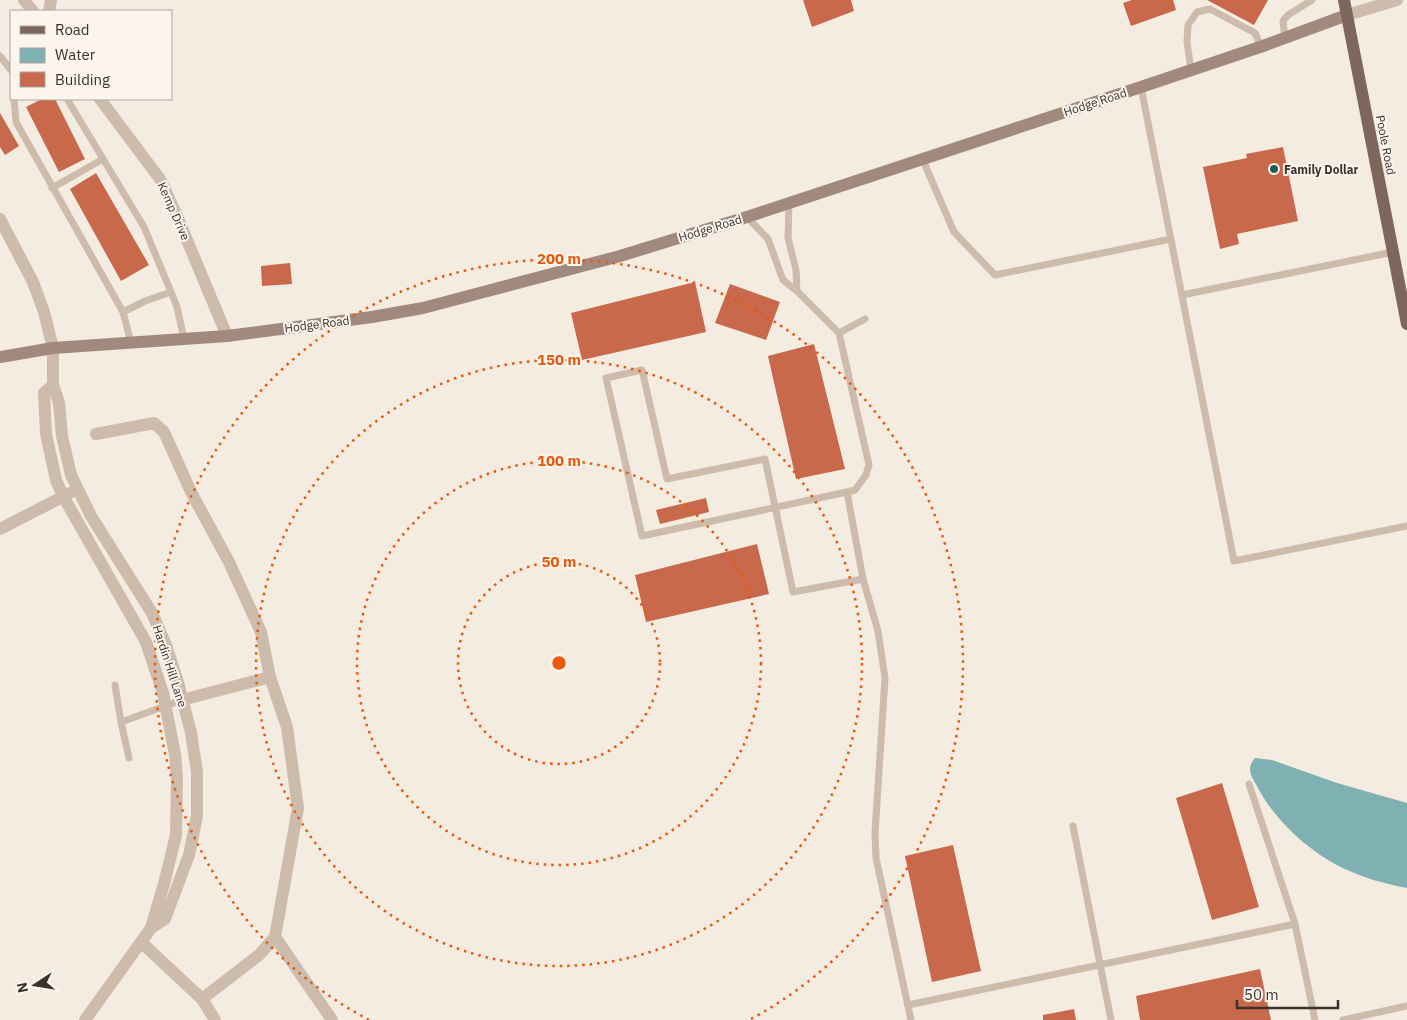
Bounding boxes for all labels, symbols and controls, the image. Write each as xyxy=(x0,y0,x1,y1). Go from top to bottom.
legend xyxy=(10,10,172,100)
text: Road xyxy=(55,20,90,39)
text: Water xyxy=(55,45,96,64)
text: Building xyxy=(55,70,110,89)
street label: Hodge Road xyxy=(1062,85,1128,119)
street label: Poole Road xyxy=(1373,114,1399,176)
place label: Family Dollar xyxy=(1284,162,1358,177)
marker: Family Dollar xyxy=(1268,163,1280,175)
street label: Kemp Drive xyxy=(155,180,194,243)
street label: Hodge Road xyxy=(677,211,743,245)
text: 200 m xyxy=(537,249,581,268)
street label: Hodge Road xyxy=(284,313,350,335)
text: 150 m xyxy=(537,350,581,369)
text: 100 m xyxy=(537,451,581,470)
text: 50 m xyxy=(542,552,576,571)
street label: Hardin Hill Lane xyxy=(150,623,190,709)
centre of rings xyxy=(550,654,568,672)
north arrow xyxy=(10,960,60,1010)
scale bar xyxy=(1237,978,1338,1010)
text: N xyxy=(12,981,32,995)
text: 50 m xyxy=(1244,985,1279,1004)

